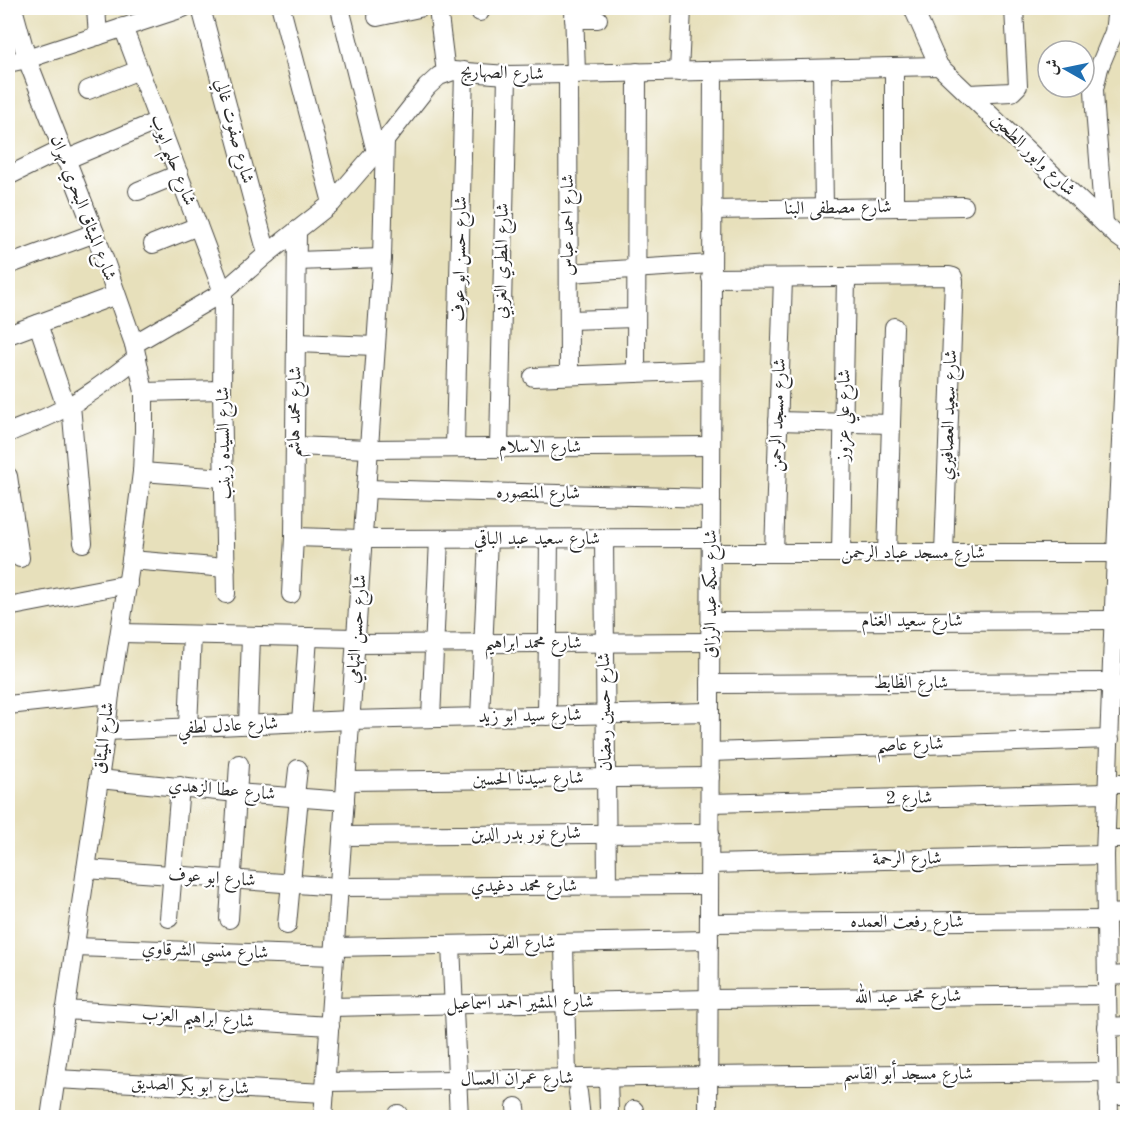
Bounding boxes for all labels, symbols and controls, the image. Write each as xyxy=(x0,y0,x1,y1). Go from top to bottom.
north arrow xyxy=(1036,39,1096,99)
text: ش xyxy=(1044,58,1062,76)
street label: شارع الصهاريج xyxy=(460,63,544,89)
street label: شارع صفوت غالي xyxy=(207,77,257,187)
street label: شارع وابور الطحين xyxy=(984,110,1079,203)
street label: شارع حليم ايوب xyxy=(140,112,199,211)
street label: شارع الميثاق البحري مهران xyxy=(42,133,119,285)
street label: شارع احمد عباس xyxy=(559,174,582,276)
street label: شارع حسن ابو عوف xyxy=(450,196,475,322)
street label: شارع مصطفى البنا xyxy=(784,198,892,223)
street label: شارع المطري الغربي xyxy=(492,203,517,319)
street label: شارع سعيد العصافيري xyxy=(938,349,965,481)
street label: شارع مسجد الرحمن xyxy=(767,358,794,472)
street label: شارع محمد هاشم xyxy=(285,366,313,458)
street label: شارع علي عزوز xyxy=(834,369,861,463)
street label: شارع السيده زينب xyxy=(214,386,239,500)
street label: شارع الاسلام xyxy=(499,438,581,462)
street label: شارع المنصوره xyxy=(496,483,580,508)
street label: شارع سعيد عبد الباقي xyxy=(474,529,600,553)
street label: شارع سكه عبد الرزاق xyxy=(701,530,725,658)
street label: شارع مسجد عباد الرحمن xyxy=(841,544,985,567)
street label: شارع حسن التهامي xyxy=(344,574,375,685)
street label: شارع سعيد الغنام xyxy=(861,612,963,636)
street label: شارع محمد ابراهيم xyxy=(484,634,582,660)
street label: شارع حسين رمضان xyxy=(595,652,620,771)
street label: شارع الظابط xyxy=(874,674,948,697)
street label: شارع الميثاق xyxy=(91,701,122,775)
street label: شارع سيد ابو زيد xyxy=(478,706,582,731)
street label: شارع عادل لطفي xyxy=(177,714,279,746)
street label: شارع عاصم xyxy=(876,735,944,763)
street label: شارع سيدنا الحسين xyxy=(472,769,584,794)
street label: شارع عطا الزهدي xyxy=(167,776,276,809)
street label: شارع 2 xyxy=(885,789,933,812)
street label: شارع نور بدر الدين xyxy=(471,824,581,849)
street label: شارع الرحمة xyxy=(872,849,942,874)
street label: شارع ابو عوف xyxy=(167,866,256,895)
street label: شارع محمد دغيدي xyxy=(471,877,577,900)
street label: شارع رفعت العمده xyxy=(850,913,964,936)
street label: شارع الفرن xyxy=(489,933,556,958)
street label: شارع منسي الشرقاوي xyxy=(141,940,269,969)
street label: شارع محمد عبد الله xyxy=(854,981,962,1012)
street label: شارع المشير احمد اسماعيل xyxy=(446,993,594,1018)
street label: شارع ابراهيم العزب xyxy=(141,1005,255,1039)
street label: شارع مسجد أبو القاسم xyxy=(843,1060,973,1091)
street label: شارع عمران العسال xyxy=(460,1069,574,1094)
street label: شارع ابو بكر الصديق xyxy=(130,1073,249,1103)

